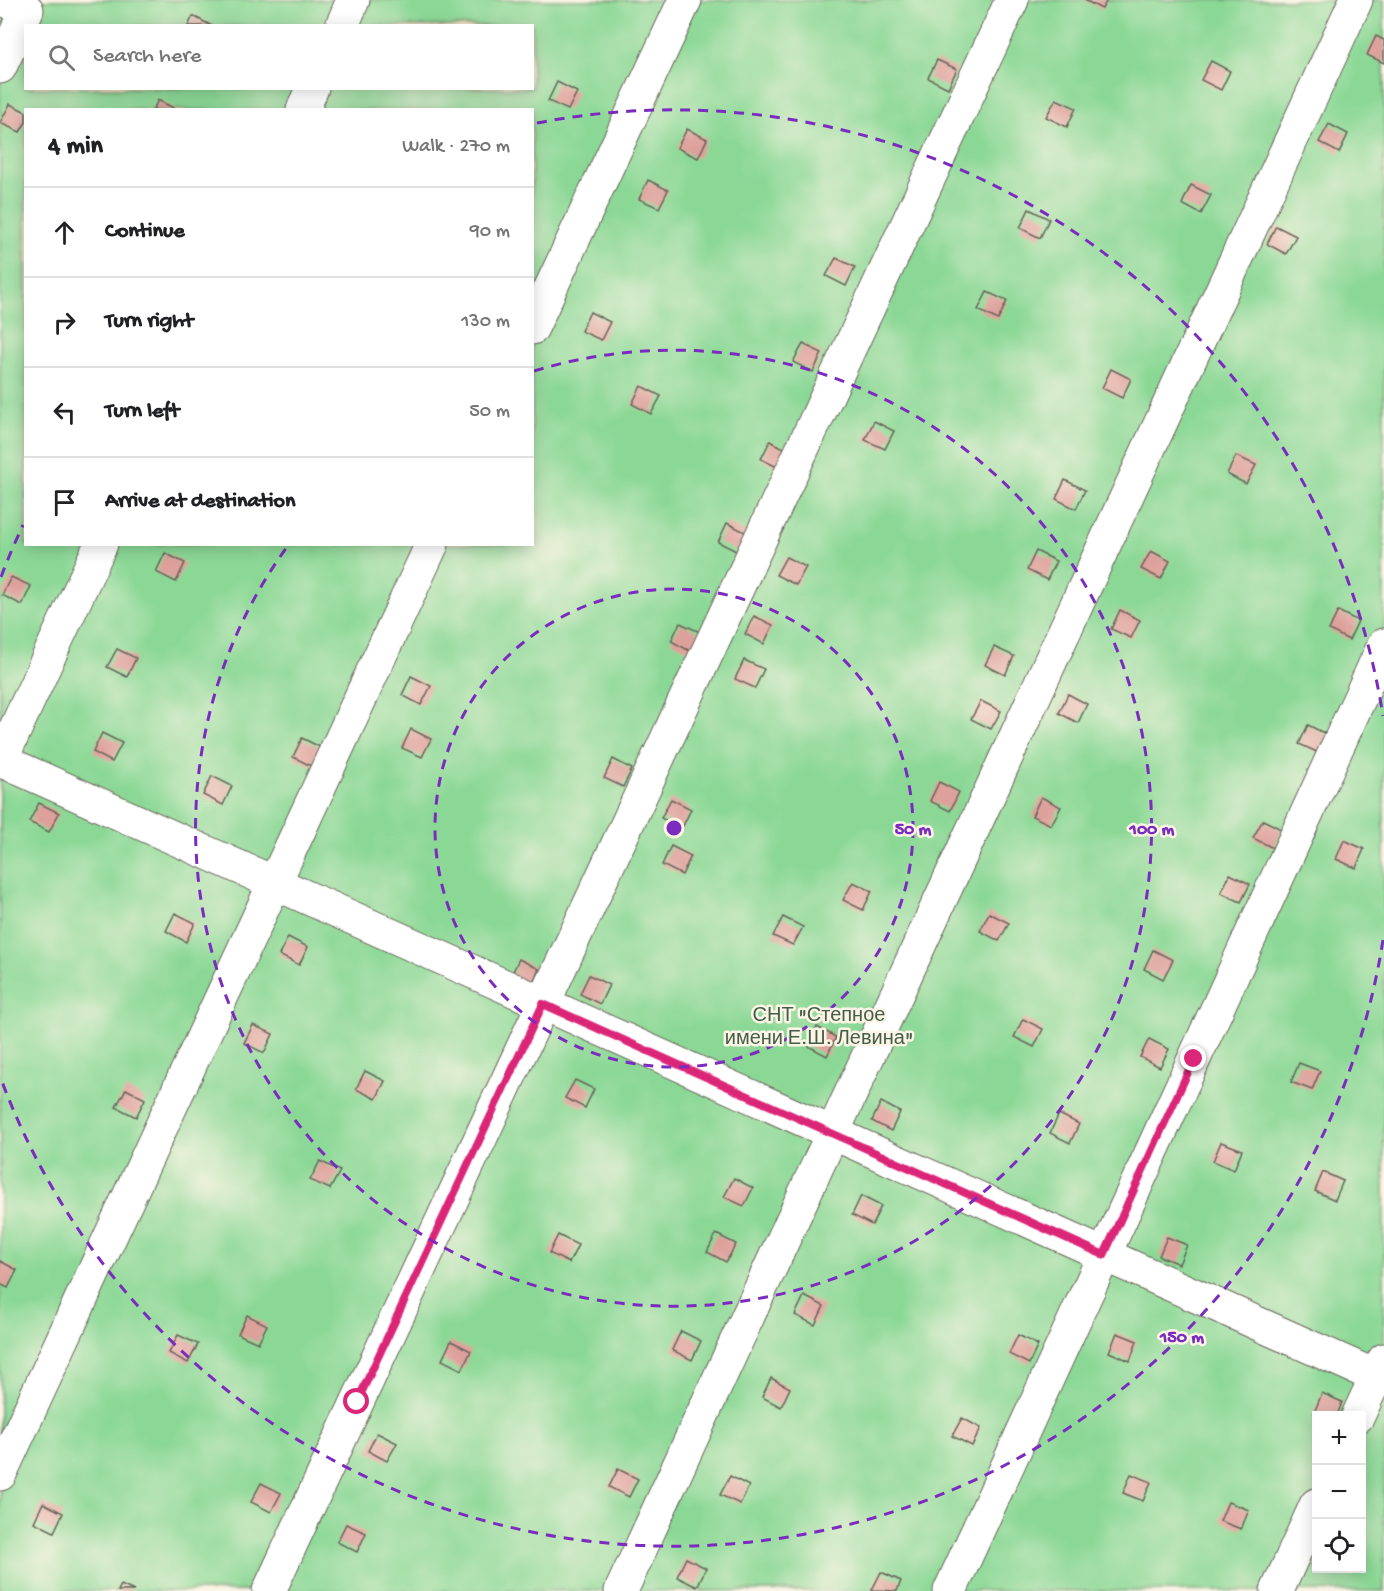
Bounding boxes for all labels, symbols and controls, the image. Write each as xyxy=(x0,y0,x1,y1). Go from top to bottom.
search box xyxy=(24,24,534,90)
icon: search xyxy=(45,41,78,74)
text: Search here xyxy=(93,44,201,70)
text: 4 min xyxy=(48,132,103,163)
text: Walk · 270 m xyxy=(402,136,510,159)
icon: ahead xyxy=(48,216,81,249)
text: Continue xyxy=(105,219,185,245)
text: 90 m xyxy=(470,221,510,244)
icon: right xyxy=(48,306,81,339)
text: Turn right xyxy=(105,309,193,335)
text: 130 m xyxy=(461,311,510,334)
icon: left xyxy=(48,396,81,429)
text: Turn left xyxy=(105,399,179,425)
text: 50 m xyxy=(469,401,510,424)
icon: arrive xyxy=(48,486,81,519)
text: Arrive at destination xyxy=(105,489,295,515)
centre of rings xyxy=(664,818,684,838)
text: 50 m xyxy=(895,820,932,841)
text: 100 m xyxy=(1129,820,1175,841)
park label: СНТ "Степное имени Е.Ш. Левина" xyxy=(725,1006,913,1052)
route end xyxy=(1180,1045,1206,1071)
text: 150 m xyxy=(1159,1328,1204,1349)
route start xyxy=(343,1388,369,1414)
map controls xyxy=(1312,1411,1366,1573)
button: + xyxy=(1312,1411,1366,1465)
button: − xyxy=(1312,1465,1366,1519)
button: locate xyxy=(1312,1519,1366,1573)

